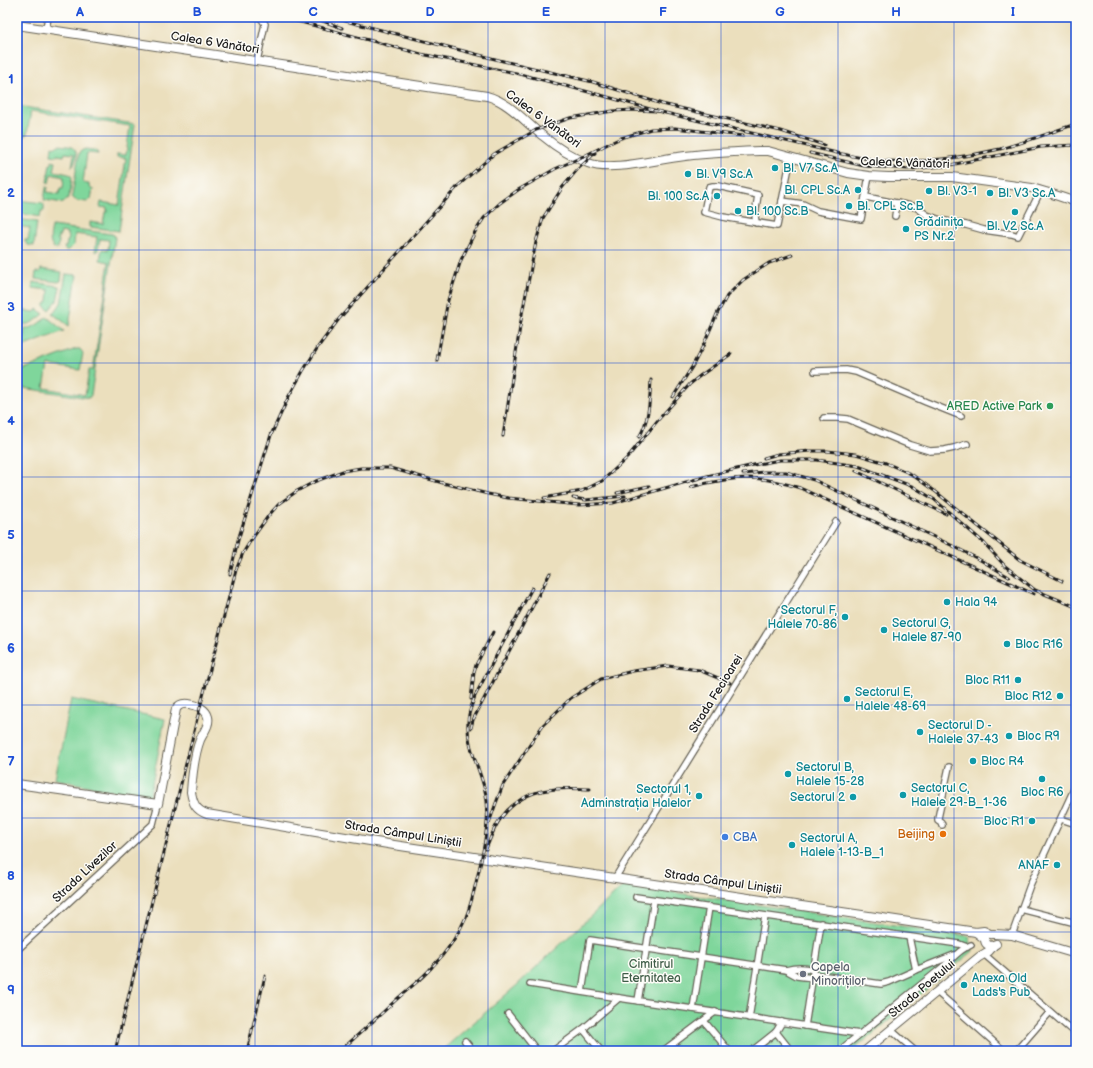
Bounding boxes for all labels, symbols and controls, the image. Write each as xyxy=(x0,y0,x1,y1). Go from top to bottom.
text: A xyxy=(75,4,84,20)
text: B xyxy=(192,4,202,20)
text: C xyxy=(308,4,318,20)
text: D xyxy=(425,4,435,20)
text: E xyxy=(542,4,551,20)
text: F xyxy=(659,4,667,20)
text: G xyxy=(775,4,785,20)
text: H xyxy=(891,4,901,20)
text: I xyxy=(1011,4,1015,20)
street label: Calea 6 Vânători xyxy=(170,29,261,57)
text: 1 xyxy=(8,71,14,87)
street label: Calea 6 Vânători xyxy=(502,87,584,151)
street label: Calea 6 Vânători xyxy=(860,154,950,172)
place label: Bl. V7 Sc.A xyxy=(783,161,839,176)
marker: Bl. V7 Sc.A xyxy=(770,163,780,173)
place label: Bl. V9 Sc.A xyxy=(696,167,753,182)
marker: Bl. V9 Sc.A xyxy=(683,169,693,179)
place label: Bl. CPL Sc.A xyxy=(784,183,851,198)
place label: Bl. V3-1 xyxy=(937,184,977,199)
text: 2 xyxy=(7,185,15,201)
marker: Bl. CPL Sc.A xyxy=(853,185,863,195)
marker: Bl. V3-1 xyxy=(924,186,934,196)
place label: Bl. V3 Sc.A xyxy=(998,186,1056,201)
marker: Bl. V3 Sc.A xyxy=(985,188,995,198)
place label: Bl. 100 Sc.A xyxy=(647,189,710,204)
marker: Bl. 100 Sc.A xyxy=(712,191,722,201)
place label: Bl. CPL Sc.B xyxy=(857,199,924,214)
marker: Bl. CPL Sc.B xyxy=(844,201,854,211)
place label: Bl. 100 Sc.B xyxy=(746,204,808,219)
marker: Bl. 100 Sc.B xyxy=(733,206,743,216)
marker: Bl. V2 Sc.A xyxy=(1010,207,1020,217)
place label: Grădinița PS Nr.2 xyxy=(914,215,964,244)
place label: Bl. V2 Sc.A xyxy=(987,219,1044,234)
marker: Grădinița PS Nr.2 xyxy=(901,224,911,234)
text: 3 xyxy=(7,299,15,315)
place label: ARED Active Park xyxy=(947,399,1042,414)
marker: ARED Active Park xyxy=(1045,401,1055,411)
text: 4 xyxy=(7,413,15,429)
text: 5 xyxy=(7,527,15,543)
place label: Hala 94 xyxy=(955,595,998,610)
marker: Hala 94 xyxy=(942,597,952,607)
place label: Sectorul F, Halele 70-86 xyxy=(767,603,837,632)
marker: Sectorul F, Halele 70-86 xyxy=(840,612,850,622)
place label: Sectorul G, Halele 87-90 xyxy=(892,616,962,645)
marker: Sectorul G, Halele 87-90 xyxy=(879,625,889,635)
place label: Bloc R16 xyxy=(1015,637,1063,652)
marker: Bloc R16 xyxy=(1002,639,1012,649)
text: 6 xyxy=(7,640,15,656)
street label: Strada Fecioarei xyxy=(686,652,746,736)
place label: Bloc R11 xyxy=(965,673,1010,688)
marker: Bloc R11 xyxy=(1013,675,1023,685)
place label: Sectorul E, Halele 48-69 xyxy=(855,685,926,714)
place label: Bloc R12 xyxy=(1004,689,1052,704)
marker: Bloc R12 xyxy=(1055,691,1065,701)
marker: Sectorul E, Halele 48-69 xyxy=(842,694,852,704)
place label: Sectorul D - Halele 37-43 xyxy=(928,718,999,747)
marker: Sectorul D - Halele 37-43 xyxy=(915,727,925,737)
place label: Bloc R9 xyxy=(1017,729,1060,744)
marker: Bloc R9 xyxy=(1004,731,1014,741)
text: 7 xyxy=(7,754,15,770)
place label: Bloc R4 xyxy=(981,754,1025,769)
marker: Bloc R4 xyxy=(968,756,978,766)
place label: Sectorul B, Halele 15-28 xyxy=(796,760,864,789)
marker: Sectorul B, Halele 15-28 xyxy=(783,769,793,779)
marker: Bloc R6 xyxy=(1037,774,1047,784)
place label: Sectorul C, Halele 29-B_1-36 xyxy=(911,781,1007,810)
place label: Sectorul 1, Adminstrația Halelor xyxy=(581,782,692,811)
place label: Bloc R6 xyxy=(1020,785,1064,800)
place label: Sectorul 2 xyxy=(790,790,845,805)
marker: Sectorul C, Halele 29-B_1-36 xyxy=(898,790,908,800)
marker: Sectorul 1, Adminstrația Halelor xyxy=(694,791,704,801)
marker: Sectorul 2 xyxy=(848,792,858,802)
place label: Bloc R1 xyxy=(984,814,1024,829)
marker: Bloc R1 xyxy=(1027,816,1037,826)
street label: Strada Câmpul Liniștii xyxy=(344,817,463,851)
place label: Beijing xyxy=(897,827,935,842)
marker: Beijing xyxy=(938,829,948,839)
place label: CBA xyxy=(733,830,758,845)
place label: Sectorul A, Halele 1-13-B_1 xyxy=(800,831,884,860)
marker: CBA xyxy=(720,832,730,842)
street label: Strada Livezilor xyxy=(50,838,121,906)
marker: Sectorul A, Halele 1-13-B_1 xyxy=(787,840,797,850)
place label: ANAF xyxy=(1018,858,1050,873)
marker: ANAF xyxy=(1052,860,1062,870)
street label: Strada Câmpul Liniștii xyxy=(664,866,783,898)
text: 8 xyxy=(7,868,15,884)
park label: Cimitirul Eternitatea xyxy=(621,957,681,986)
street label: Strada Poetului xyxy=(886,957,958,1021)
place label: Capela Minoriților xyxy=(811,960,866,989)
marker: Capela Minoriților xyxy=(798,969,808,979)
place label: Anexa Old Lads's Pub xyxy=(972,971,1030,1000)
marker: Anexa Old Lads's Pub xyxy=(959,980,969,990)
text: 9 xyxy=(7,982,15,998)

